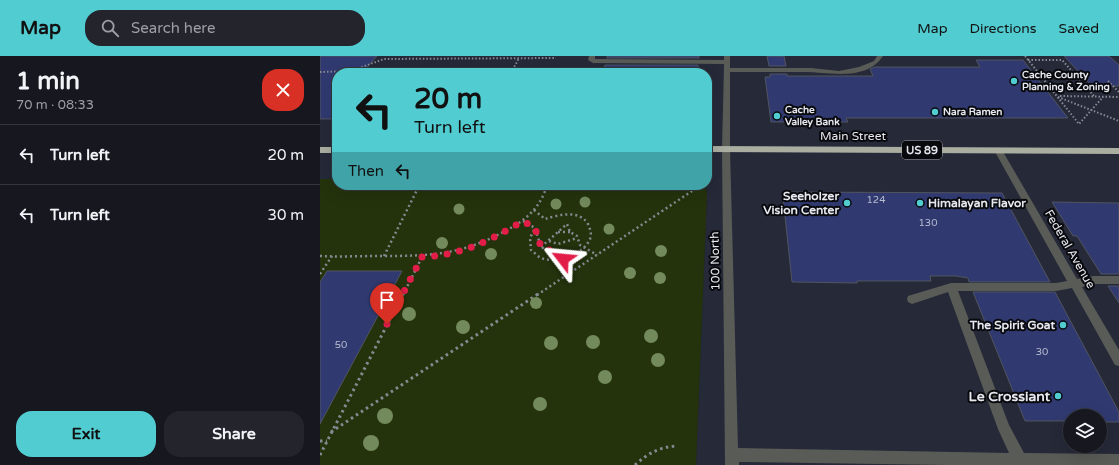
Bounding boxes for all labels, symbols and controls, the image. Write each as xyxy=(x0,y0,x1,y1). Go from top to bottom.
search box xyxy=(85,10,365,46)
text: Map xyxy=(20,17,61,39)
icon: search xyxy=(99,17,121,39)
text: Search here xyxy=(131,19,215,37)
text: Map xyxy=(917,20,948,37)
text: Directions xyxy=(970,20,1037,37)
text: Saved xyxy=(1059,20,1099,37)
text: 1 min xyxy=(16,67,80,96)
button: close xyxy=(262,69,304,111)
place label: Cache County Planning & Zoning xyxy=(1022,69,1110,93)
marker: Cache County Planning & Zoning xyxy=(1009,76,1019,86)
text: 20 m xyxy=(414,82,482,116)
icon: left xyxy=(348,84,400,136)
text: 70 m · 08:33 xyxy=(16,97,94,113)
place label: Cache Valley Bank xyxy=(785,104,840,128)
place label: Nara Ramen xyxy=(943,106,1002,118)
marker: Nara Ramen xyxy=(930,107,940,117)
marker: Cache Valley Bank xyxy=(772,111,782,121)
text: Turn left xyxy=(414,116,486,138)
street label: Main Street xyxy=(820,129,886,143)
road number: US 89 xyxy=(902,141,942,159)
icon: left xyxy=(16,144,38,166)
text: Turn left xyxy=(50,146,110,164)
text: 20 m xyxy=(267,146,304,164)
icon: left xyxy=(392,160,414,182)
text: Then xyxy=(348,162,384,180)
place label: Seeholzer Vision Center xyxy=(763,189,839,217)
house number: 124 xyxy=(867,194,885,206)
place label: Himalayan Flavor xyxy=(928,196,1026,211)
marker: Seeholzer Vision Center xyxy=(842,198,852,208)
marker: Himalayan Flavor xyxy=(915,198,925,208)
icon: left xyxy=(16,204,38,226)
text: Turn left xyxy=(50,206,110,224)
text: 30 m xyxy=(267,206,304,224)
street label: Federal Avenue xyxy=(1042,207,1098,291)
house number: 130 xyxy=(919,217,937,229)
street label: 100 North xyxy=(707,231,723,291)
position arrow xyxy=(542,238,584,280)
pin xyxy=(370,283,404,324)
icon: arrive xyxy=(376,289,398,311)
place label: The Spirit Goat xyxy=(969,318,1055,333)
marker: The Spirit Goat xyxy=(1058,320,1068,330)
house number: 50 xyxy=(335,339,347,351)
house number: 30 xyxy=(1036,346,1048,358)
place label: Le Crossiant xyxy=(969,388,1051,405)
marker: Le Crossiant xyxy=(1053,391,1063,401)
map controls xyxy=(1063,409,1107,453)
button: layers xyxy=(1063,409,1107,453)
button: Exit xyxy=(16,411,156,457)
button: Share xyxy=(164,411,304,457)

